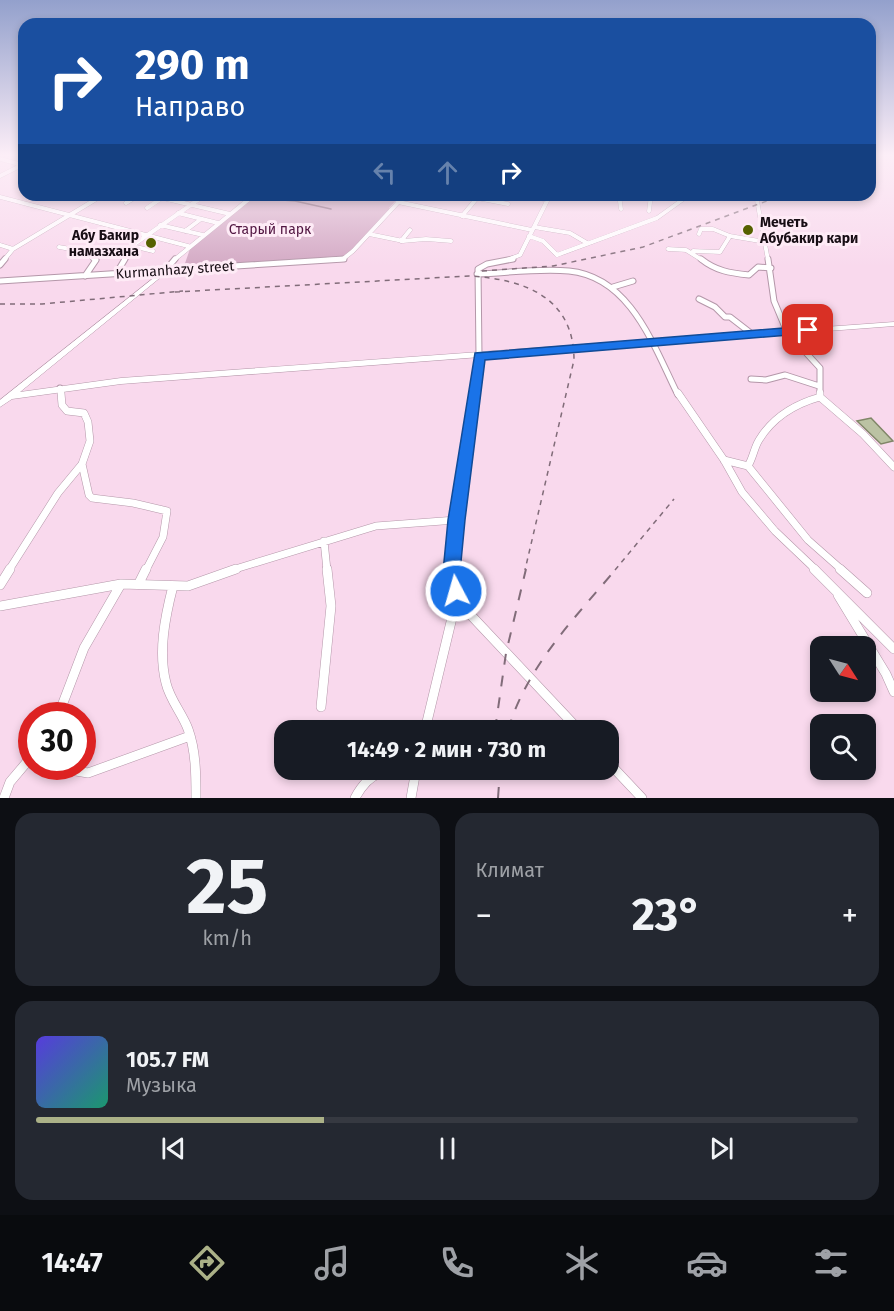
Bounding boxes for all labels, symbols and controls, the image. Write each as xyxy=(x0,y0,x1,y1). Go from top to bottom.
text: 290 m xyxy=(135,40,250,90)
icon: right xyxy=(36,42,114,120)
text: Направо xyxy=(135,91,245,123)
icon: left xyxy=(368,156,401,189)
icon: ahead xyxy=(431,156,464,189)
icon: right xyxy=(494,156,527,189)
place label: Мечеть Абубакир кари xyxy=(759,214,858,247)
park label: Старый парк xyxy=(229,221,312,238)
marker: Мечеть Абубакир кари xyxy=(741,223,755,237)
place label: Абу Бакир намазхана xyxy=(69,227,139,260)
marker: Абу Бакир намазхана xyxy=(144,236,158,250)
street label: Kurmanhazy street xyxy=(115,257,236,283)
pin xyxy=(782,304,833,355)
icon: arrive xyxy=(791,313,824,346)
position arrow xyxy=(424,559,488,623)
north arrow xyxy=(810,636,876,702)
map controls xyxy=(810,636,876,780)
speed limit sign: 30 xyxy=(18,702,96,780)
button: search xyxy=(810,714,876,780)
text: 14:49 · 2 мин · 730 m xyxy=(347,736,546,763)
text: 25 xyxy=(186,840,268,934)
text: Климат xyxy=(476,858,544,882)
text: 23° xyxy=(632,888,702,942)
text: − xyxy=(476,896,492,936)
text: + xyxy=(842,896,858,936)
text: km/h xyxy=(203,926,252,950)
text: 105.7 FM xyxy=(126,1046,209,1073)
text: Музыка xyxy=(126,1073,197,1097)
icon: previous xyxy=(157,1132,190,1165)
icon: pause xyxy=(431,1132,464,1165)
icon: next xyxy=(705,1132,738,1165)
icon: directions xyxy=(186,1242,228,1284)
icon: music xyxy=(311,1242,353,1284)
icon: phone xyxy=(436,1242,478,1284)
icon: climate xyxy=(561,1242,603,1284)
icon: car xyxy=(686,1242,728,1284)
icon: filters xyxy=(810,1242,852,1284)
text: 14:47 xyxy=(41,1247,103,1279)

